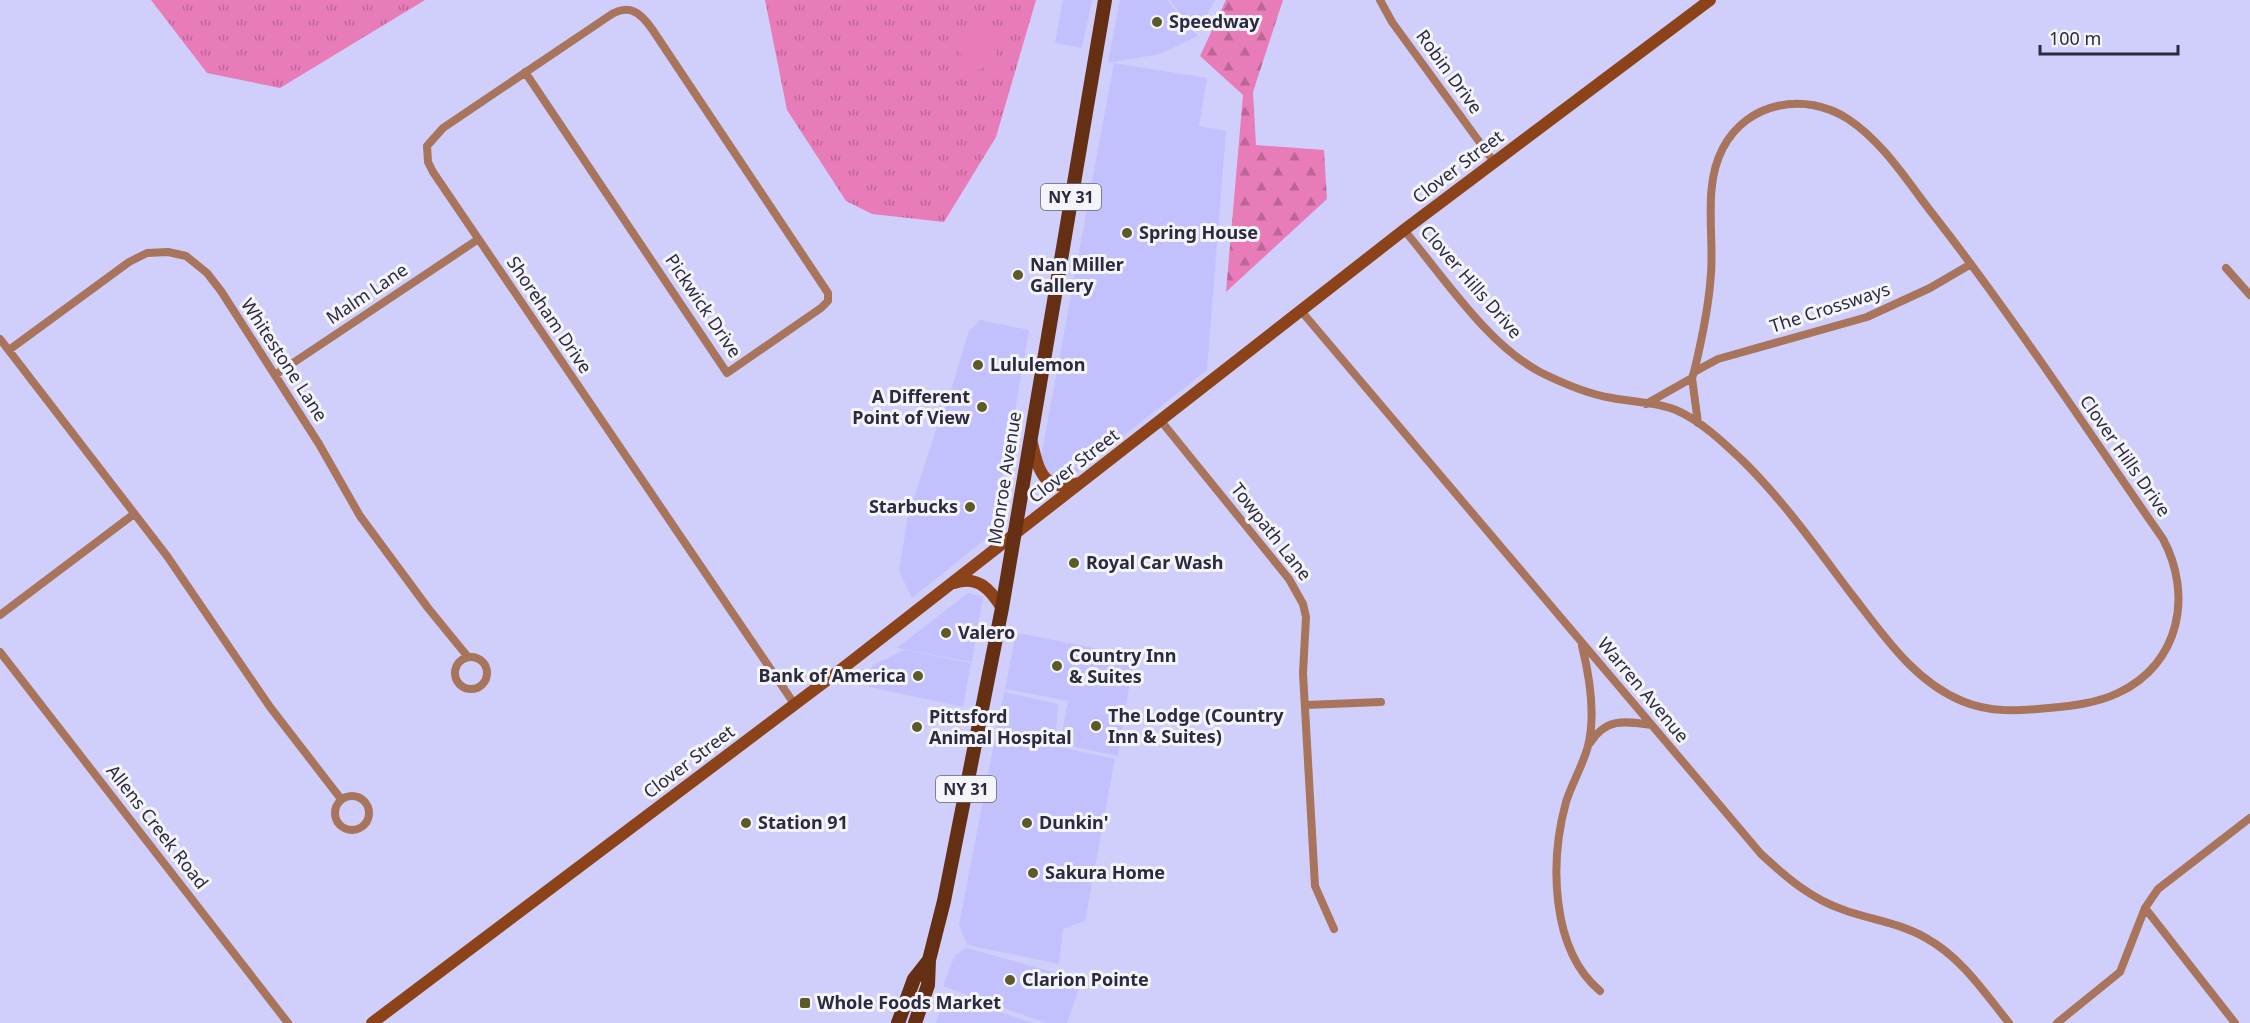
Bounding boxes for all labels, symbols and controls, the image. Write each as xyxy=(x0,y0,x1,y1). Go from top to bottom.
place label: Speedway xyxy=(1169,9,1260,33)
marker: Speedway xyxy=(1150,15,1164,29)
scale bar xyxy=(2040,18,2178,56)
street label: Robin Drive xyxy=(1411,25,1488,118)
text: 100 m xyxy=(2049,26,2101,50)
street label: Clover Street xyxy=(1407,124,1508,208)
road number: NY 31 xyxy=(1041,184,1101,210)
street label: Clover Hills Drive xyxy=(1416,219,1528,343)
place label: Spring House xyxy=(1139,220,1258,244)
marker: Spring House xyxy=(1120,226,1134,240)
street label: Pickwick Drive xyxy=(660,249,747,362)
street label: Shoreham Drive xyxy=(502,251,598,378)
place label: Nan Miller Gallery xyxy=(1030,252,1124,297)
street label: Malm Lane xyxy=(321,257,412,329)
marker: Nan Miller Gallery xyxy=(1011,268,1025,282)
street label: The Crossways xyxy=(1767,276,1893,338)
street label: Whitestone Lane xyxy=(236,293,334,426)
place label: Lululemon xyxy=(990,352,1085,376)
marker: Lululemon xyxy=(971,358,985,372)
place label: A Different Point of View xyxy=(852,384,971,429)
street label: Clover Hills Drive xyxy=(2075,390,2177,521)
marker: A Different Point of View xyxy=(975,400,989,414)
street label: Monroe Avenue xyxy=(982,410,1026,546)
street label: Clover Street xyxy=(1023,422,1124,508)
street label: Towpath Lane xyxy=(1226,478,1317,585)
place label: Starbucks xyxy=(869,494,958,518)
marker: Starbucks xyxy=(963,500,977,514)
place label: Royal Car Wash xyxy=(1086,550,1223,574)
marker: Royal Car Wash xyxy=(1067,556,1081,570)
place label: Valero xyxy=(958,620,1015,644)
marker: Valero xyxy=(939,626,953,640)
street label: Warren Avenue xyxy=(1593,632,1695,747)
place label: Country Inn & Suites xyxy=(1069,643,1176,688)
marker: Country Inn & Suites xyxy=(1050,659,1064,673)
place label: Bank of America xyxy=(759,663,906,687)
marker: Bank of America xyxy=(911,669,925,683)
place label: The Lodge (Country Inn & Suites) xyxy=(1108,703,1284,748)
place label: Pittsford Animal Hospital xyxy=(929,704,1072,749)
street label: Clover Street xyxy=(638,719,739,803)
marker: The Lodge (Country Inn & Suites) xyxy=(1089,719,1103,733)
marker: Pittsford Animal Hospital xyxy=(910,720,924,734)
street label: Allens Creek Road xyxy=(102,759,214,894)
road number: NY 31 xyxy=(936,776,996,802)
place label: Station 91 xyxy=(758,810,848,834)
place label: Dunkin' xyxy=(1039,810,1108,834)
marker: Station 91 xyxy=(739,816,753,830)
marker: Dunkin' xyxy=(1020,816,1034,830)
place label: Sakura Home xyxy=(1045,860,1165,884)
marker: Sakura Home xyxy=(1026,866,1040,880)
place label: Clarion Pointe xyxy=(1022,967,1149,991)
marker: Clarion Pointe xyxy=(1003,973,1017,987)
place label: Whole Foods Market xyxy=(817,990,1001,1014)
marker: Whole Foods Market xyxy=(798,996,812,1010)

